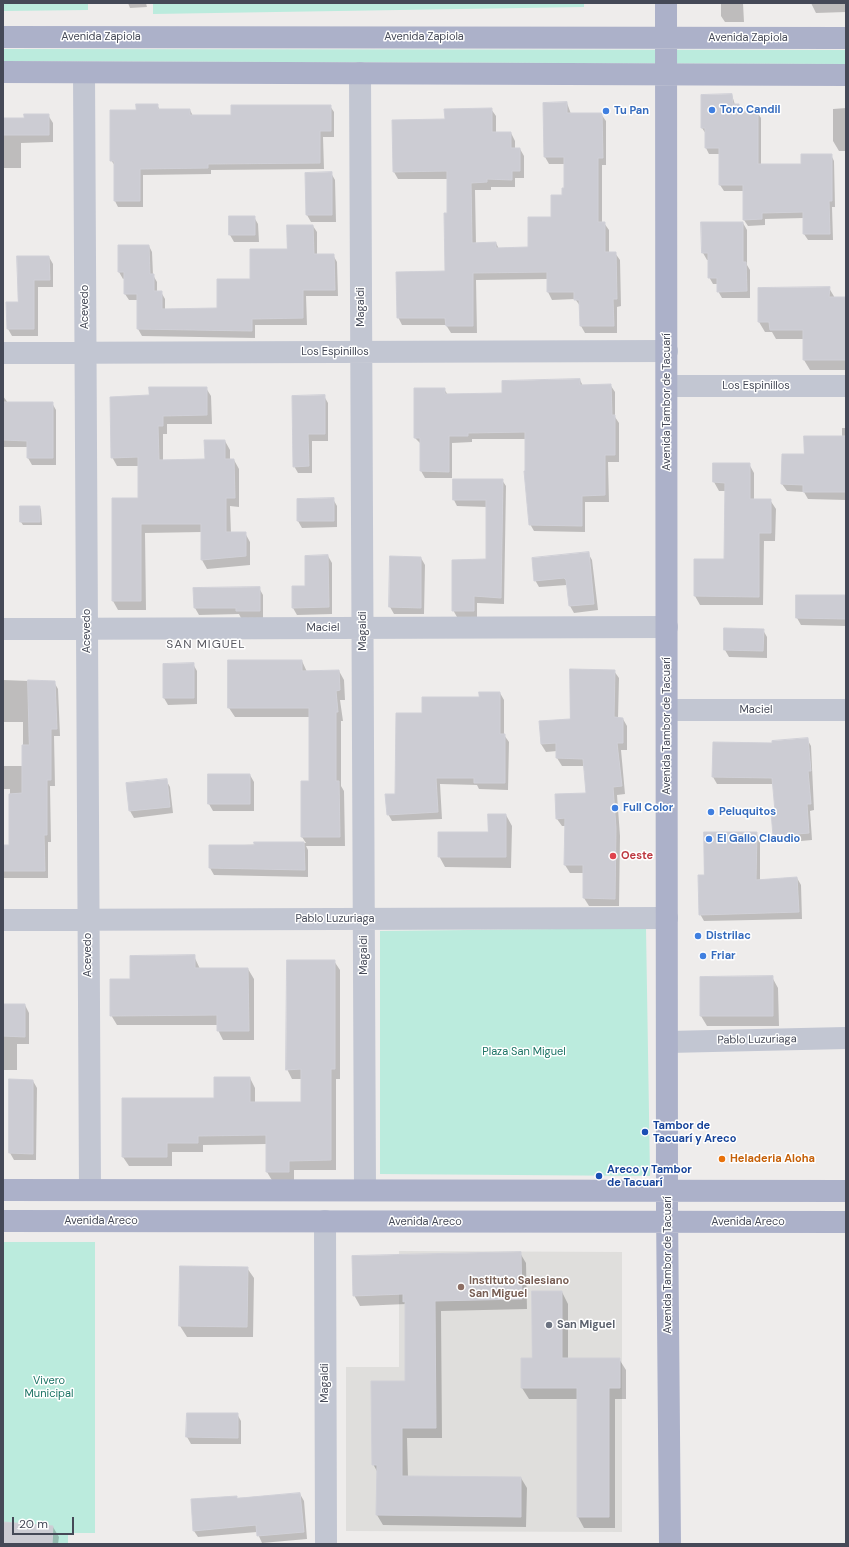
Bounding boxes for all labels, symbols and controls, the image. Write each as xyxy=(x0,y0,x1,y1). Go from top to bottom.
street label: Avenida Zapiola xyxy=(61,30,141,44)
street label: Avenida Zapiola xyxy=(384,30,464,44)
street label: Avenida Zapiola xyxy=(708,31,788,45)
place label: Toro Candil xyxy=(720,103,781,117)
place label: Tu Pan xyxy=(614,104,649,118)
marker: Toro Candil xyxy=(707,105,717,115)
marker: Tu Pan xyxy=(601,106,611,116)
street label: Acevedo xyxy=(78,285,92,329)
street label: Magaldi xyxy=(354,287,368,327)
street label: Avenida Tambor de Tacuarí xyxy=(660,333,674,471)
street label: Los Espinillos xyxy=(301,345,369,359)
street label: Los Espinillos xyxy=(722,379,790,393)
street label: Acevedo xyxy=(80,609,94,653)
street label: Magaldi xyxy=(356,611,370,651)
street label: Maciel xyxy=(307,621,339,635)
district label: SAN MIGUEL xyxy=(166,638,246,652)
street label: Avenida Tambor de Tacuarí xyxy=(660,657,674,795)
street label: Maciel xyxy=(740,703,772,717)
place label: Full Color xyxy=(623,801,673,815)
marker: Full Color xyxy=(610,803,620,813)
place label: Peluquitos xyxy=(719,805,776,819)
marker: Peluquitos xyxy=(706,807,716,817)
place label: El Gallo Claudio xyxy=(717,832,800,846)
marker: El Gallo Claudio xyxy=(704,834,714,844)
place label: Oeste xyxy=(621,849,653,863)
marker: Oeste xyxy=(608,851,618,861)
street label: Pablo Luzuriaga xyxy=(295,912,375,926)
place label: Distrilac xyxy=(706,929,751,943)
marker: Distrilac xyxy=(693,931,703,941)
street label: Acevedo xyxy=(81,933,95,977)
street label: Magaldi xyxy=(357,935,371,975)
place label: Friar xyxy=(711,949,736,963)
marker: Friar xyxy=(698,951,708,961)
street label: Pablo Luzuriaga xyxy=(717,1033,797,1047)
park label: Plaza San Miguel xyxy=(482,1045,566,1059)
place label: Tambor de Tacuarí y Areco xyxy=(653,1119,736,1145)
marker: Tambor de Tacuarí y Areco xyxy=(640,1127,650,1137)
place label: Heladeria Aloha xyxy=(730,1152,815,1166)
marker: Heladeria Aloha xyxy=(717,1154,727,1164)
place label: Areco y Tambor de Tacuarí xyxy=(607,1163,692,1189)
marker: Areco y Tambor de Tacuarí xyxy=(594,1171,604,1181)
street label: Avenida Tambor de Tacuarí xyxy=(661,1196,675,1334)
street label: Avenida Areco xyxy=(64,1214,138,1228)
street label: Avenida Areco xyxy=(388,1215,462,1229)
street label: Avenida Areco xyxy=(711,1215,785,1229)
place label: Instituto Salesiano San Miguel xyxy=(469,1274,569,1300)
marker: Instituto Salesiano San Miguel xyxy=(456,1282,466,1292)
place label: San Miguel xyxy=(557,1318,615,1332)
marker: San Miguel xyxy=(544,1320,554,1330)
street label: Magaldi xyxy=(318,1363,332,1403)
park label: Vivero Municipal xyxy=(25,1374,73,1400)
scale bar xyxy=(14,1509,76,1535)
text: 20 m xyxy=(19,1516,48,1532)

